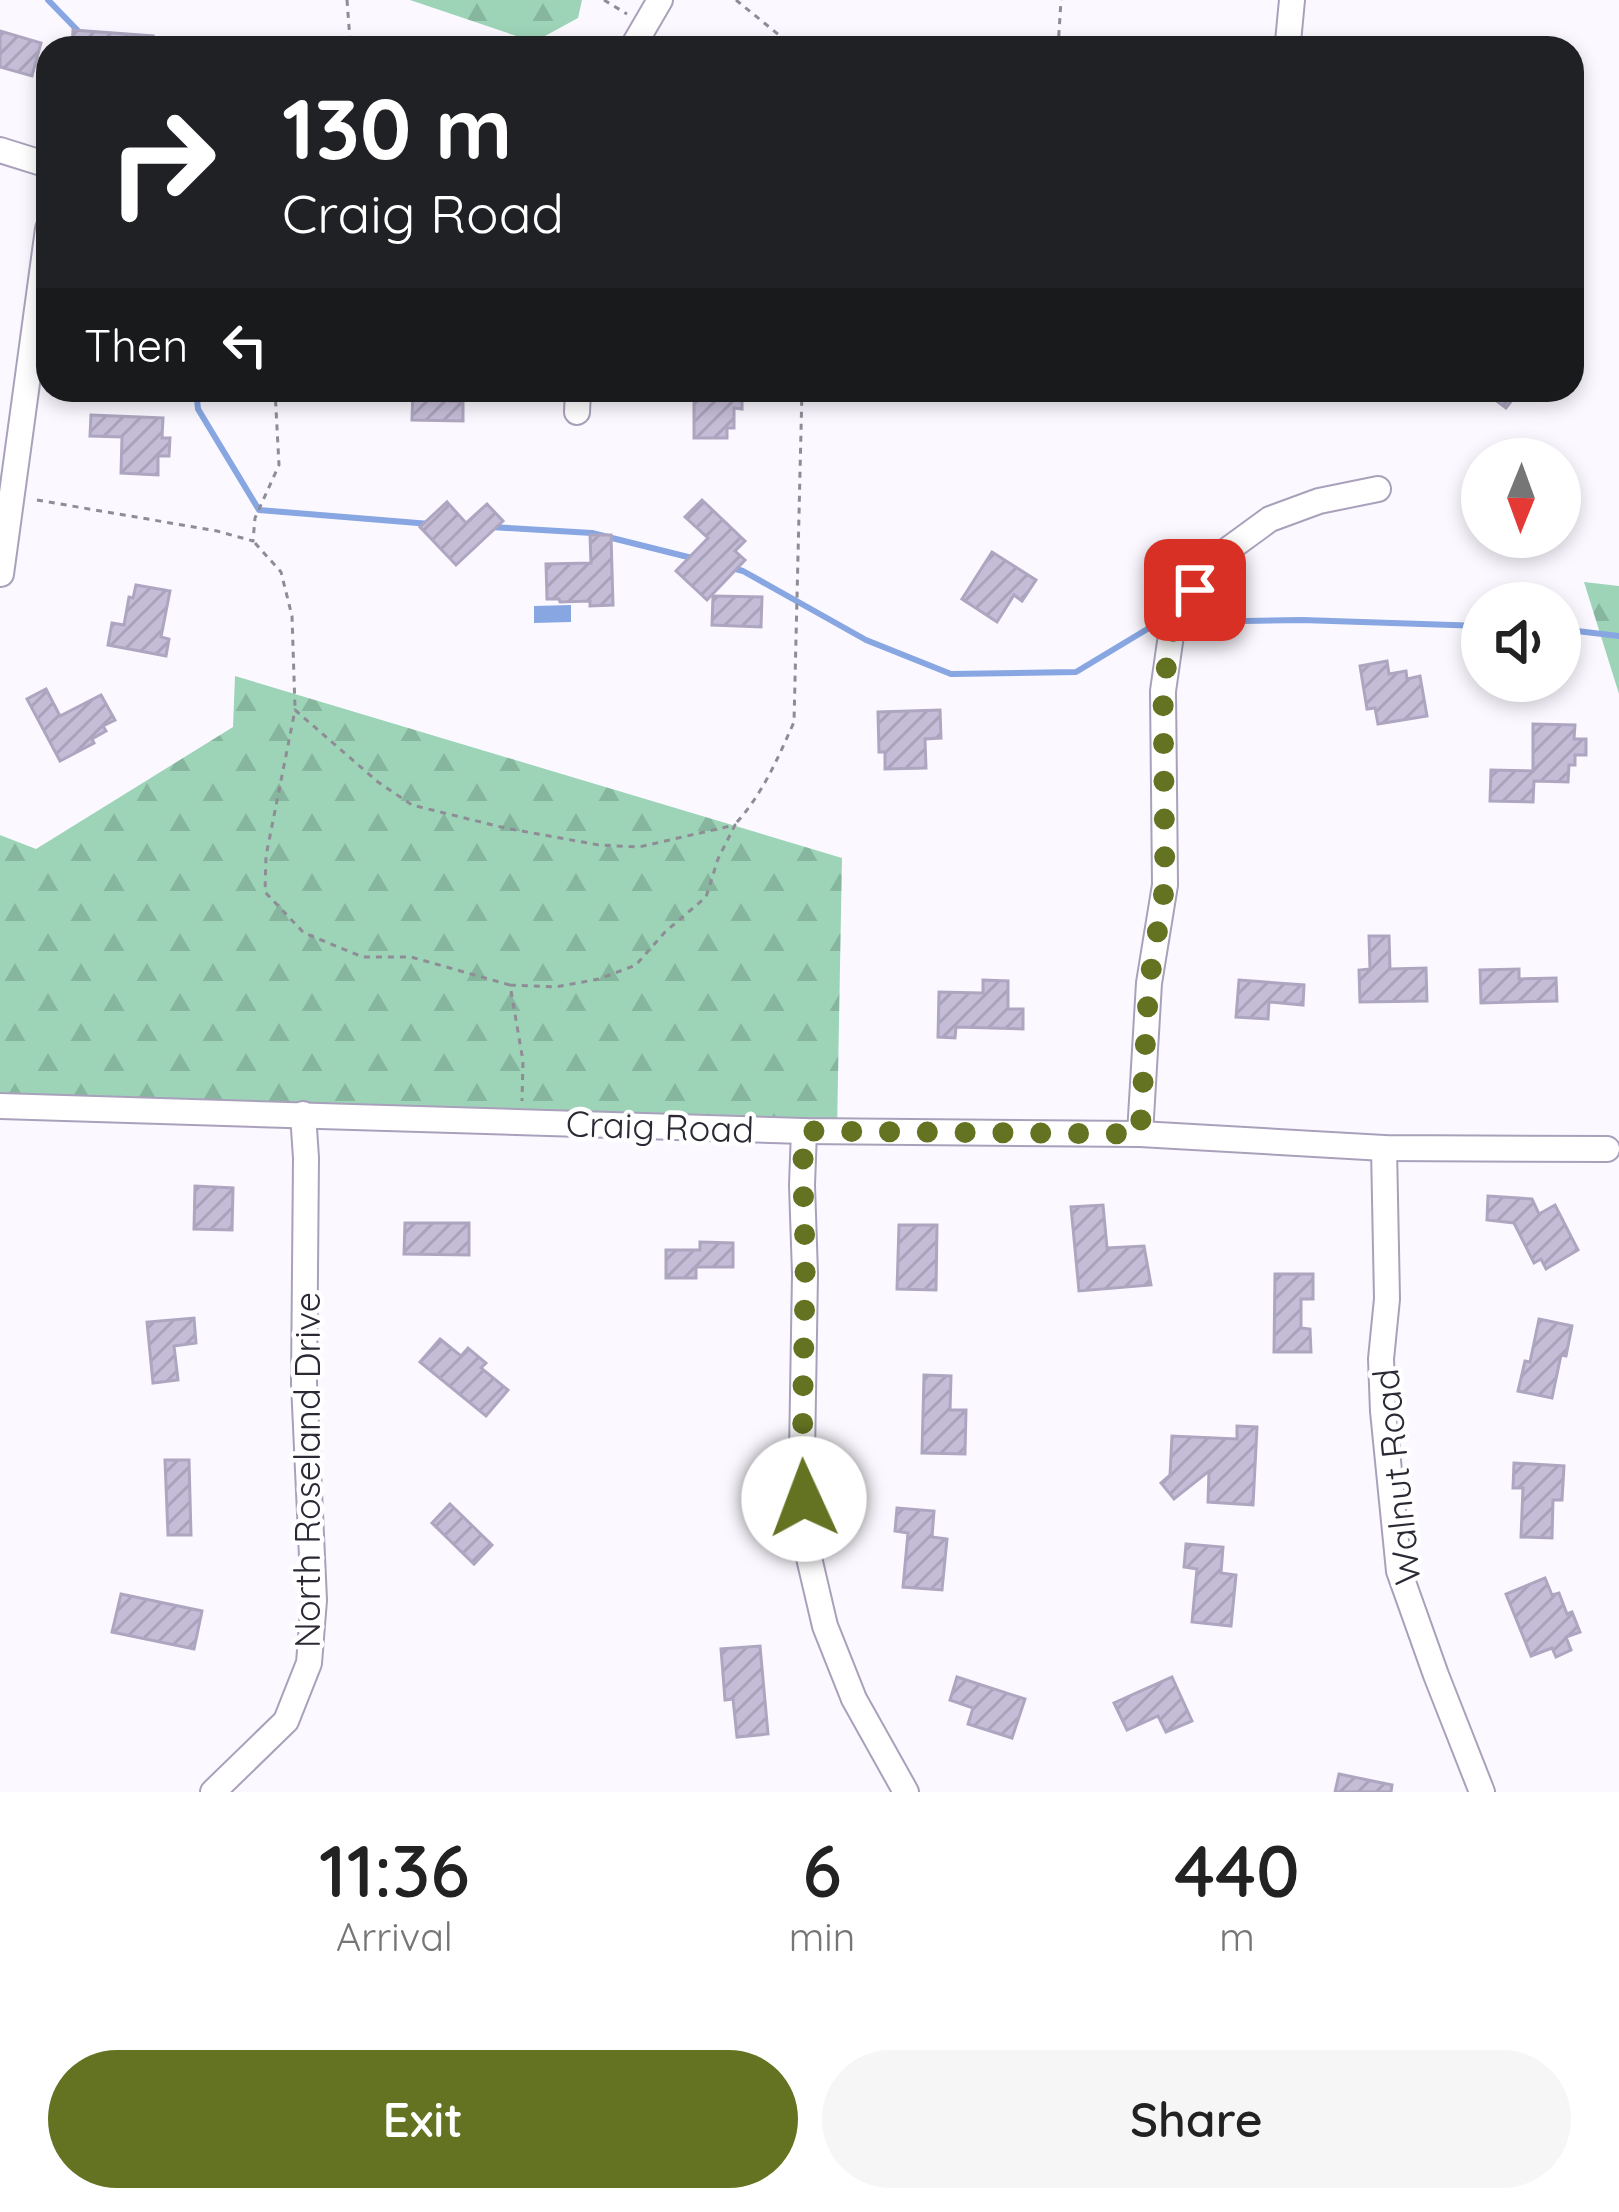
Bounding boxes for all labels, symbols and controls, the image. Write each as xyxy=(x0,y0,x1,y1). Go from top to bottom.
text: 130 m xyxy=(282,75,512,180)
icon: right xyxy=(84,84,240,240)
text: Craig Road xyxy=(282,179,564,247)
icon: left xyxy=(212,312,278,378)
text: Then xyxy=(84,317,188,373)
north arrow xyxy=(1461,438,1581,558)
map controls xyxy=(1461,438,1581,702)
pin xyxy=(1144,539,1246,641)
icon: arrive xyxy=(1162,557,1228,623)
button: sound xyxy=(1461,582,1581,702)
street label: Craig Road xyxy=(565,1100,755,1152)
street label: North Roseland Drive xyxy=(284,1292,329,1648)
street label: Walnut Road xyxy=(1362,1367,1430,1587)
position arrow xyxy=(741,1436,867,1562)
text: 11:36 xyxy=(319,1825,470,1915)
text: 6 xyxy=(802,1825,842,1915)
text: 440 xyxy=(1174,1825,1300,1915)
text: Arrival xyxy=(336,1912,453,1961)
text: min xyxy=(789,1912,855,1961)
text: m xyxy=(1219,1912,1255,1961)
button: Exit xyxy=(48,2050,798,2188)
button: Share xyxy=(822,2050,1571,2188)

